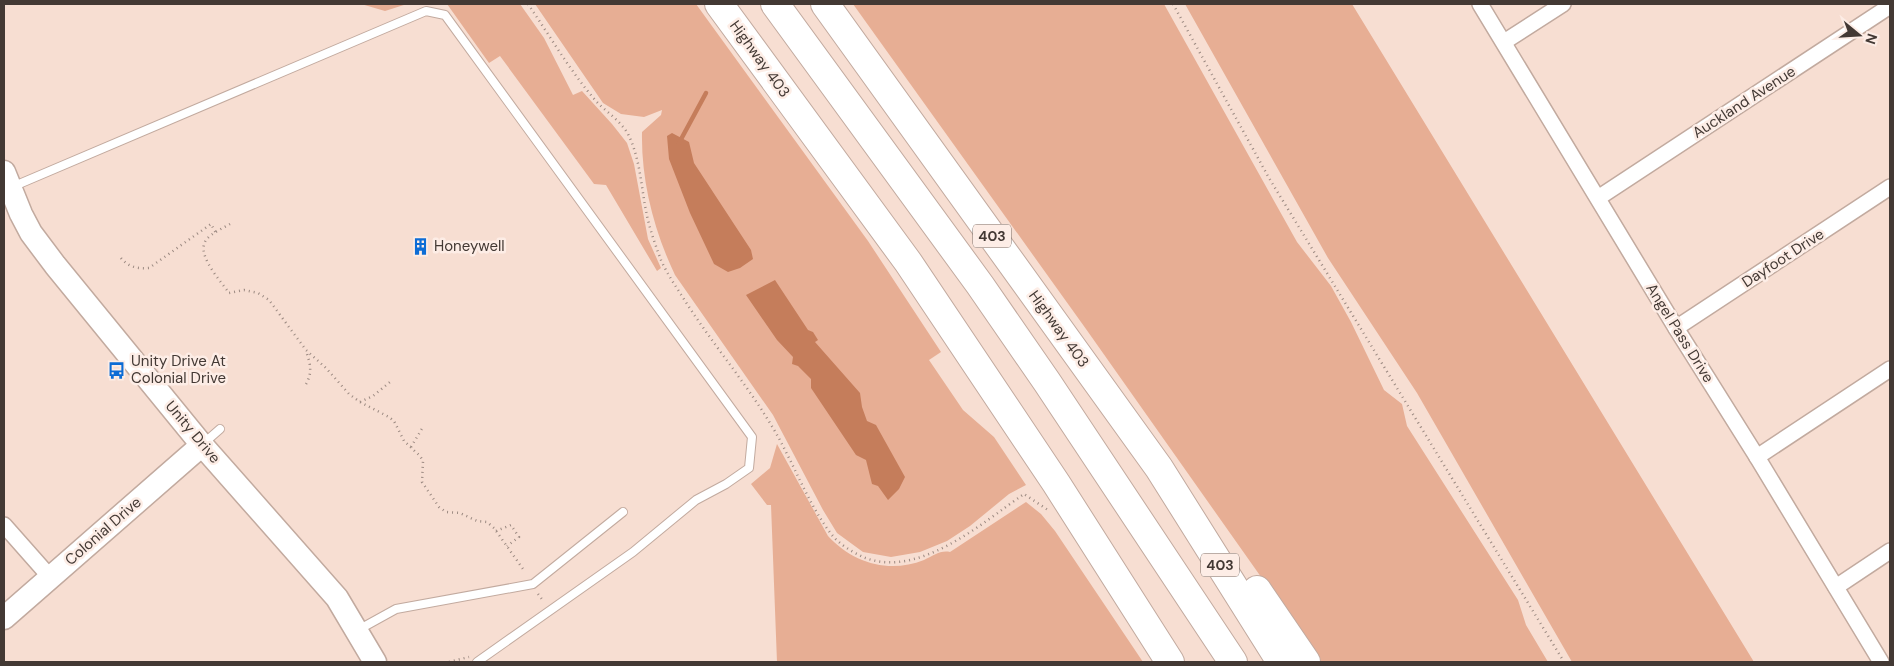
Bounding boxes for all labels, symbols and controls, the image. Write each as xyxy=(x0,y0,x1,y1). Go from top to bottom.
north arrow xyxy=(1834,10,1884,60)
street label: Highway 403 xyxy=(725,17,795,101)
text: N xyxy=(1861,31,1882,47)
street label: Auckland Avenue xyxy=(1689,61,1799,143)
street label: Dayfoot Drive xyxy=(1738,224,1828,292)
road number: 403 xyxy=(973,225,1011,248)
building icon: Honeywell xyxy=(410,236,430,256)
place label: Honeywell xyxy=(434,236,505,256)
street label: Angel Pass Drive xyxy=(1641,280,1719,386)
street label: Highway 403 xyxy=(1024,287,1094,371)
place label: Unity Drive At Colonial Drive xyxy=(131,351,226,388)
bus stop icon: Unity Drive At Colonial Drive xyxy=(107,360,127,380)
street label: Unity Drive xyxy=(161,397,225,467)
street label: Colonial Drive xyxy=(61,492,145,570)
road number: 403 xyxy=(1201,554,1239,576)

